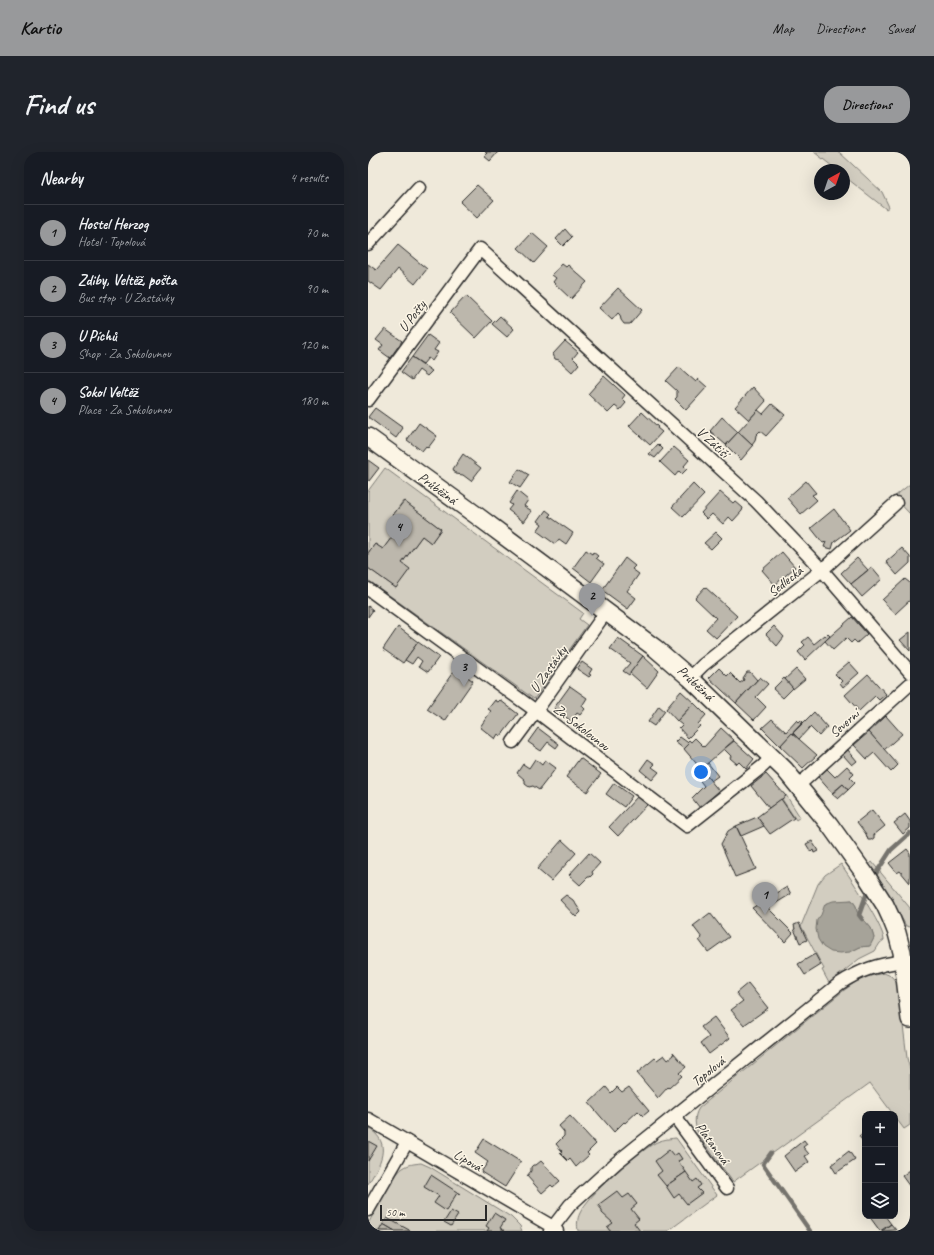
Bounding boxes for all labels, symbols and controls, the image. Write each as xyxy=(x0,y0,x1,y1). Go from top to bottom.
text: Kartio xyxy=(20,16,61,40)
text: Map xyxy=(773,20,794,37)
text: Directions xyxy=(816,20,865,37)
text: Saved xyxy=(887,20,914,37)
button: Directions xyxy=(824,86,910,123)
text: Find us xyxy=(24,87,94,122)
north arrow xyxy=(814,164,850,200)
text: Nearby xyxy=(40,168,83,189)
text: 4 results xyxy=(290,170,328,186)
text: Hostel Herzog xyxy=(78,215,148,234)
text: 1 xyxy=(50,225,56,241)
text: 70 m xyxy=(306,225,328,241)
text: Hotel · Topolová xyxy=(78,234,145,250)
text: Zdiby, Veltěž, pošta xyxy=(78,271,177,290)
text: 2 xyxy=(50,281,56,297)
text: 90 m xyxy=(306,281,328,297)
text: Bus stop · U Zastávky xyxy=(78,290,174,306)
street label: U Pošty xyxy=(395,296,431,336)
text: U Píchů xyxy=(78,327,117,346)
text: 3 xyxy=(50,337,56,353)
text: 120 m xyxy=(300,337,328,353)
text: Shop · Za Sokolovnou xyxy=(78,346,171,362)
text: Sokol Veltěž xyxy=(78,383,137,402)
text: 4 xyxy=(50,393,56,409)
text: 180 m xyxy=(300,393,328,409)
text: Place · Za Sokolovnou xyxy=(78,402,171,418)
street label: V Zátiší xyxy=(693,423,735,464)
street label: Průběžná xyxy=(415,469,462,509)
pin: 4 xyxy=(386,514,412,547)
street label: Sedlecká xyxy=(764,561,808,601)
pin: 2 xyxy=(579,583,605,616)
street label: U Zastávky xyxy=(526,642,571,696)
pin: 3 xyxy=(451,654,477,687)
street label: Průběžná xyxy=(674,662,719,706)
street label: Za Sokolovnou xyxy=(550,700,614,755)
street label: Severní xyxy=(826,703,865,741)
your location xyxy=(691,762,711,782)
pin: 1 xyxy=(752,882,778,915)
street label: Topolová xyxy=(688,1052,730,1090)
map controls xyxy=(862,1111,898,1219)
button: + xyxy=(862,1111,898,1147)
street label: Platanová xyxy=(692,1119,734,1169)
street label: Lipová xyxy=(451,1146,486,1176)
button: − xyxy=(862,1147,898,1183)
button: layers xyxy=(862,1183,898,1219)
scale bar xyxy=(380,1203,487,1222)
text: 50 m xyxy=(386,1205,405,1219)

